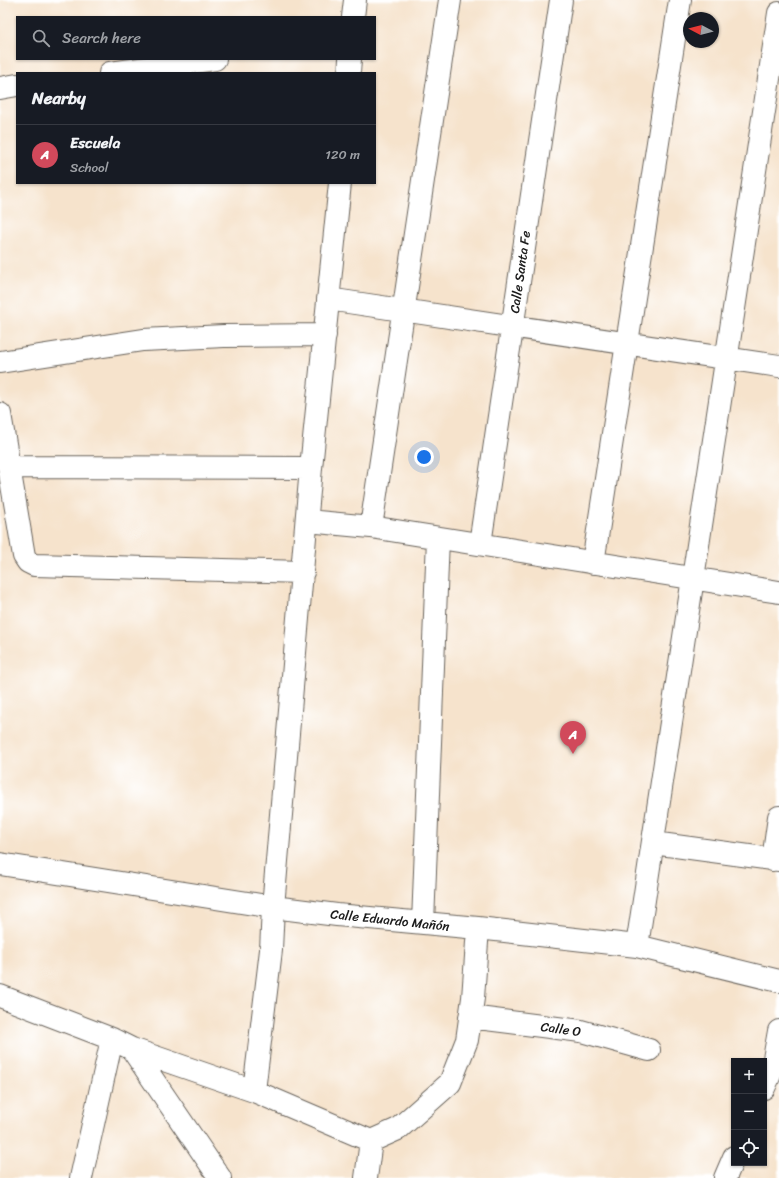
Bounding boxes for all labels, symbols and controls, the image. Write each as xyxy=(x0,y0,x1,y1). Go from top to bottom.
north arrow xyxy=(683,12,719,48)
search box xyxy=(16,16,376,60)
text: Search here xyxy=(62,25,141,51)
icon: search xyxy=(30,27,52,49)
text: Nearby xyxy=(32,83,86,113)
text: Escuela xyxy=(70,130,120,156)
text: A xyxy=(41,143,49,166)
text: 120 m xyxy=(325,143,360,166)
text: School xyxy=(70,156,108,179)
street label: Calle Santa Fe xyxy=(503,229,537,315)
your location xyxy=(414,447,434,467)
pin: A xyxy=(560,721,586,754)
street label: Calle Eduardo Mañón xyxy=(329,902,451,938)
street label: Calle O xyxy=(539,1015,583,1043)
map controls xyxy=(731,1058,767,1166)
button: + xyxy=(731,1058,767,1094)
button: − xyxy=(731,1094,767,1130)
button: locate xyxy=(731,1130,767,1166)

